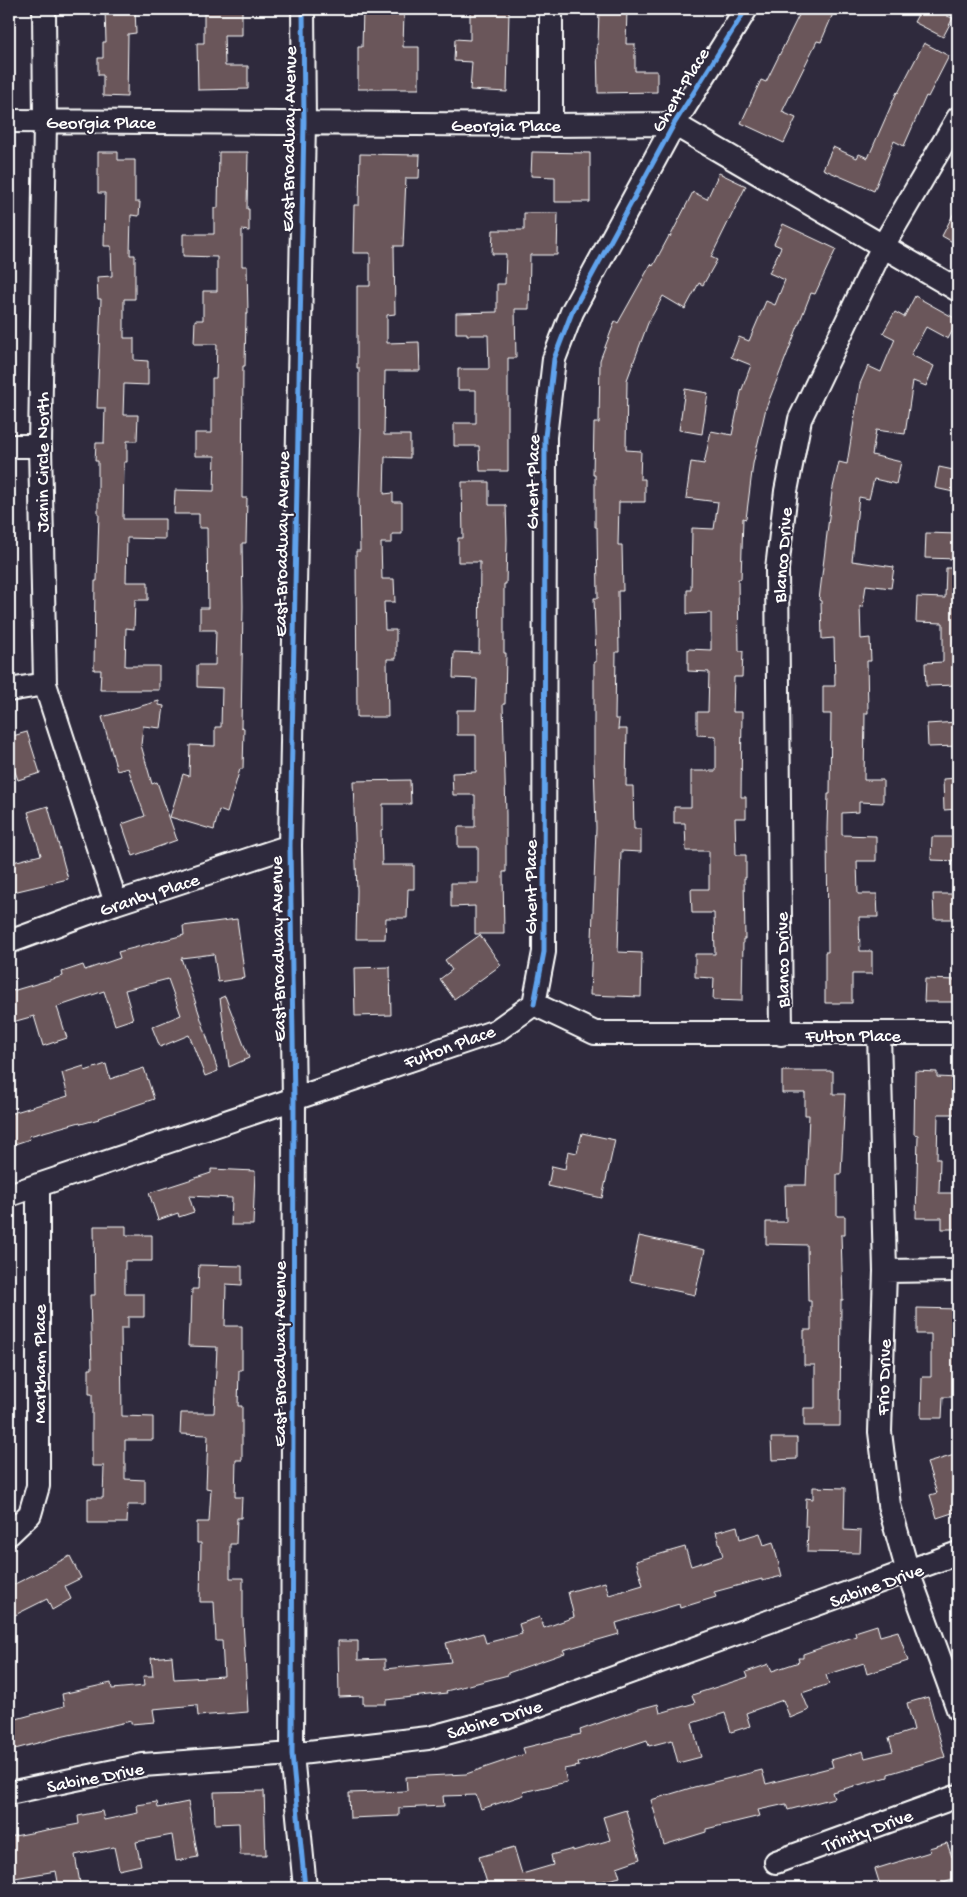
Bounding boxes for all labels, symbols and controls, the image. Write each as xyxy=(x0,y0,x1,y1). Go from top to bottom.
street label: Ghent Place xyxy=(648,44,716,137)
street label: East Broadway Avenue xyxy=(277,46,304,232)
street label: Georgia Place xyxy=(46,113,156,136)
street label: Georgia Place xyxy=(451,116,561,139)
street label: Janin Circle North xyxy=(33,392,56,532)
street label: Ghent Place xyxy=(522,434,547,530)
street label: East Broadway Avenue xyxy=(270,451,297,637)
street label: Blanco Drive xyxy=(770,507,799,605)
street label: Ghent Place xyxy=(521,839,544,934)
street label: East Broadway Avenue xyxy=(266,856,293,1042)
street label: Granby Place xyxy=(97,869,203,923)
street label: Blanco Drive xyxy=(772,912,797,1009)
street label: Fulton Place xyxy=(400,1021,499,1076)
street label: Fulton Place xyxy=(804,1026,901,1049)
street label: East Broadway Avenue xyxy=(270,1261,293,1447)
street label: Markham Place xyxy=(30,1304,53,1424)
street label: Frio Drive xyxy=(873,1338,898,1417)
street label: Sabine Drive xyxy=(827,1560,927,1615)
street label: Sabine Drive xyxy=(445,1696,546,1747)
street label: Sabine Drive xyxy=(45,1759,146,1800)
street label: Trinity Drive xyxy=(819,1805,917,1860)

